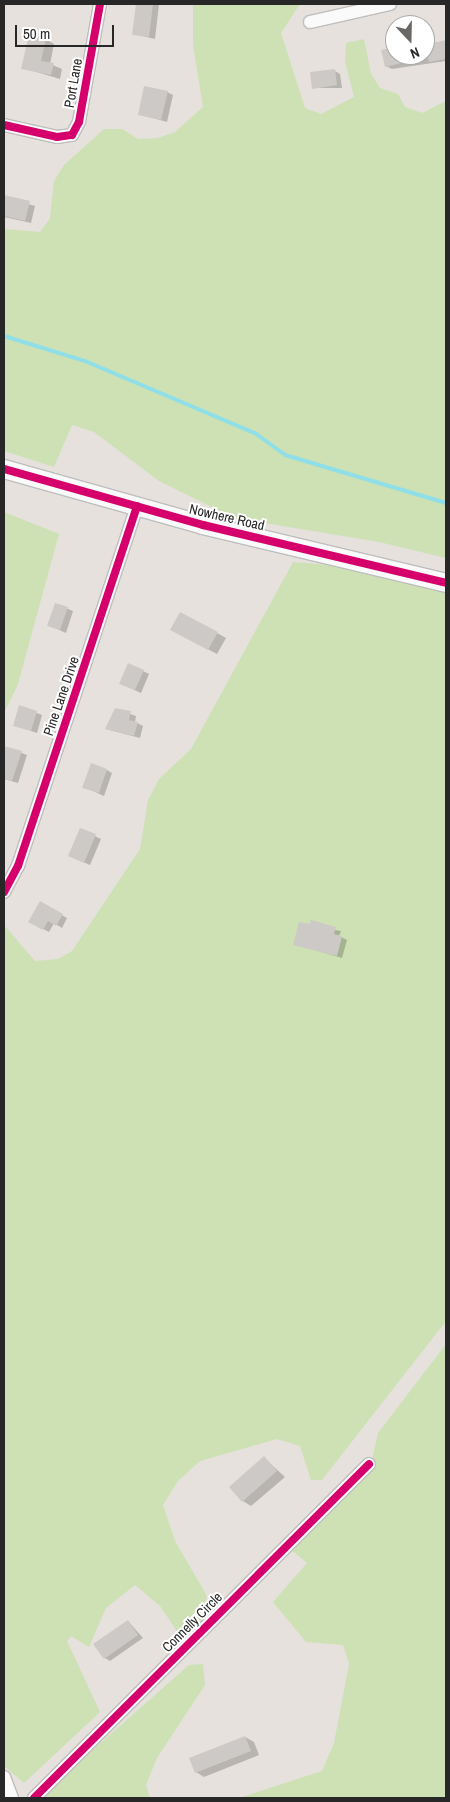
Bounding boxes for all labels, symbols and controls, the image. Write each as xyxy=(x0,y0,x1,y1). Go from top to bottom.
scale bar xyxy=(18,15,116,47)
north arrow xyxy=(385,15,435,65)
text: 50 m xyxy=(23,23,50,44)
text: N xyxy=(408,43,422,63)
street label: Port Lane xyxy=(60,57,86,109)
street label: Nowhere Road xyxy=(188,500,266,534)
street label: Pine Lane Drive xyxy=(40,654,82,738)
street label: Connelly Circle xyxy=(159,1589,225,1655)

